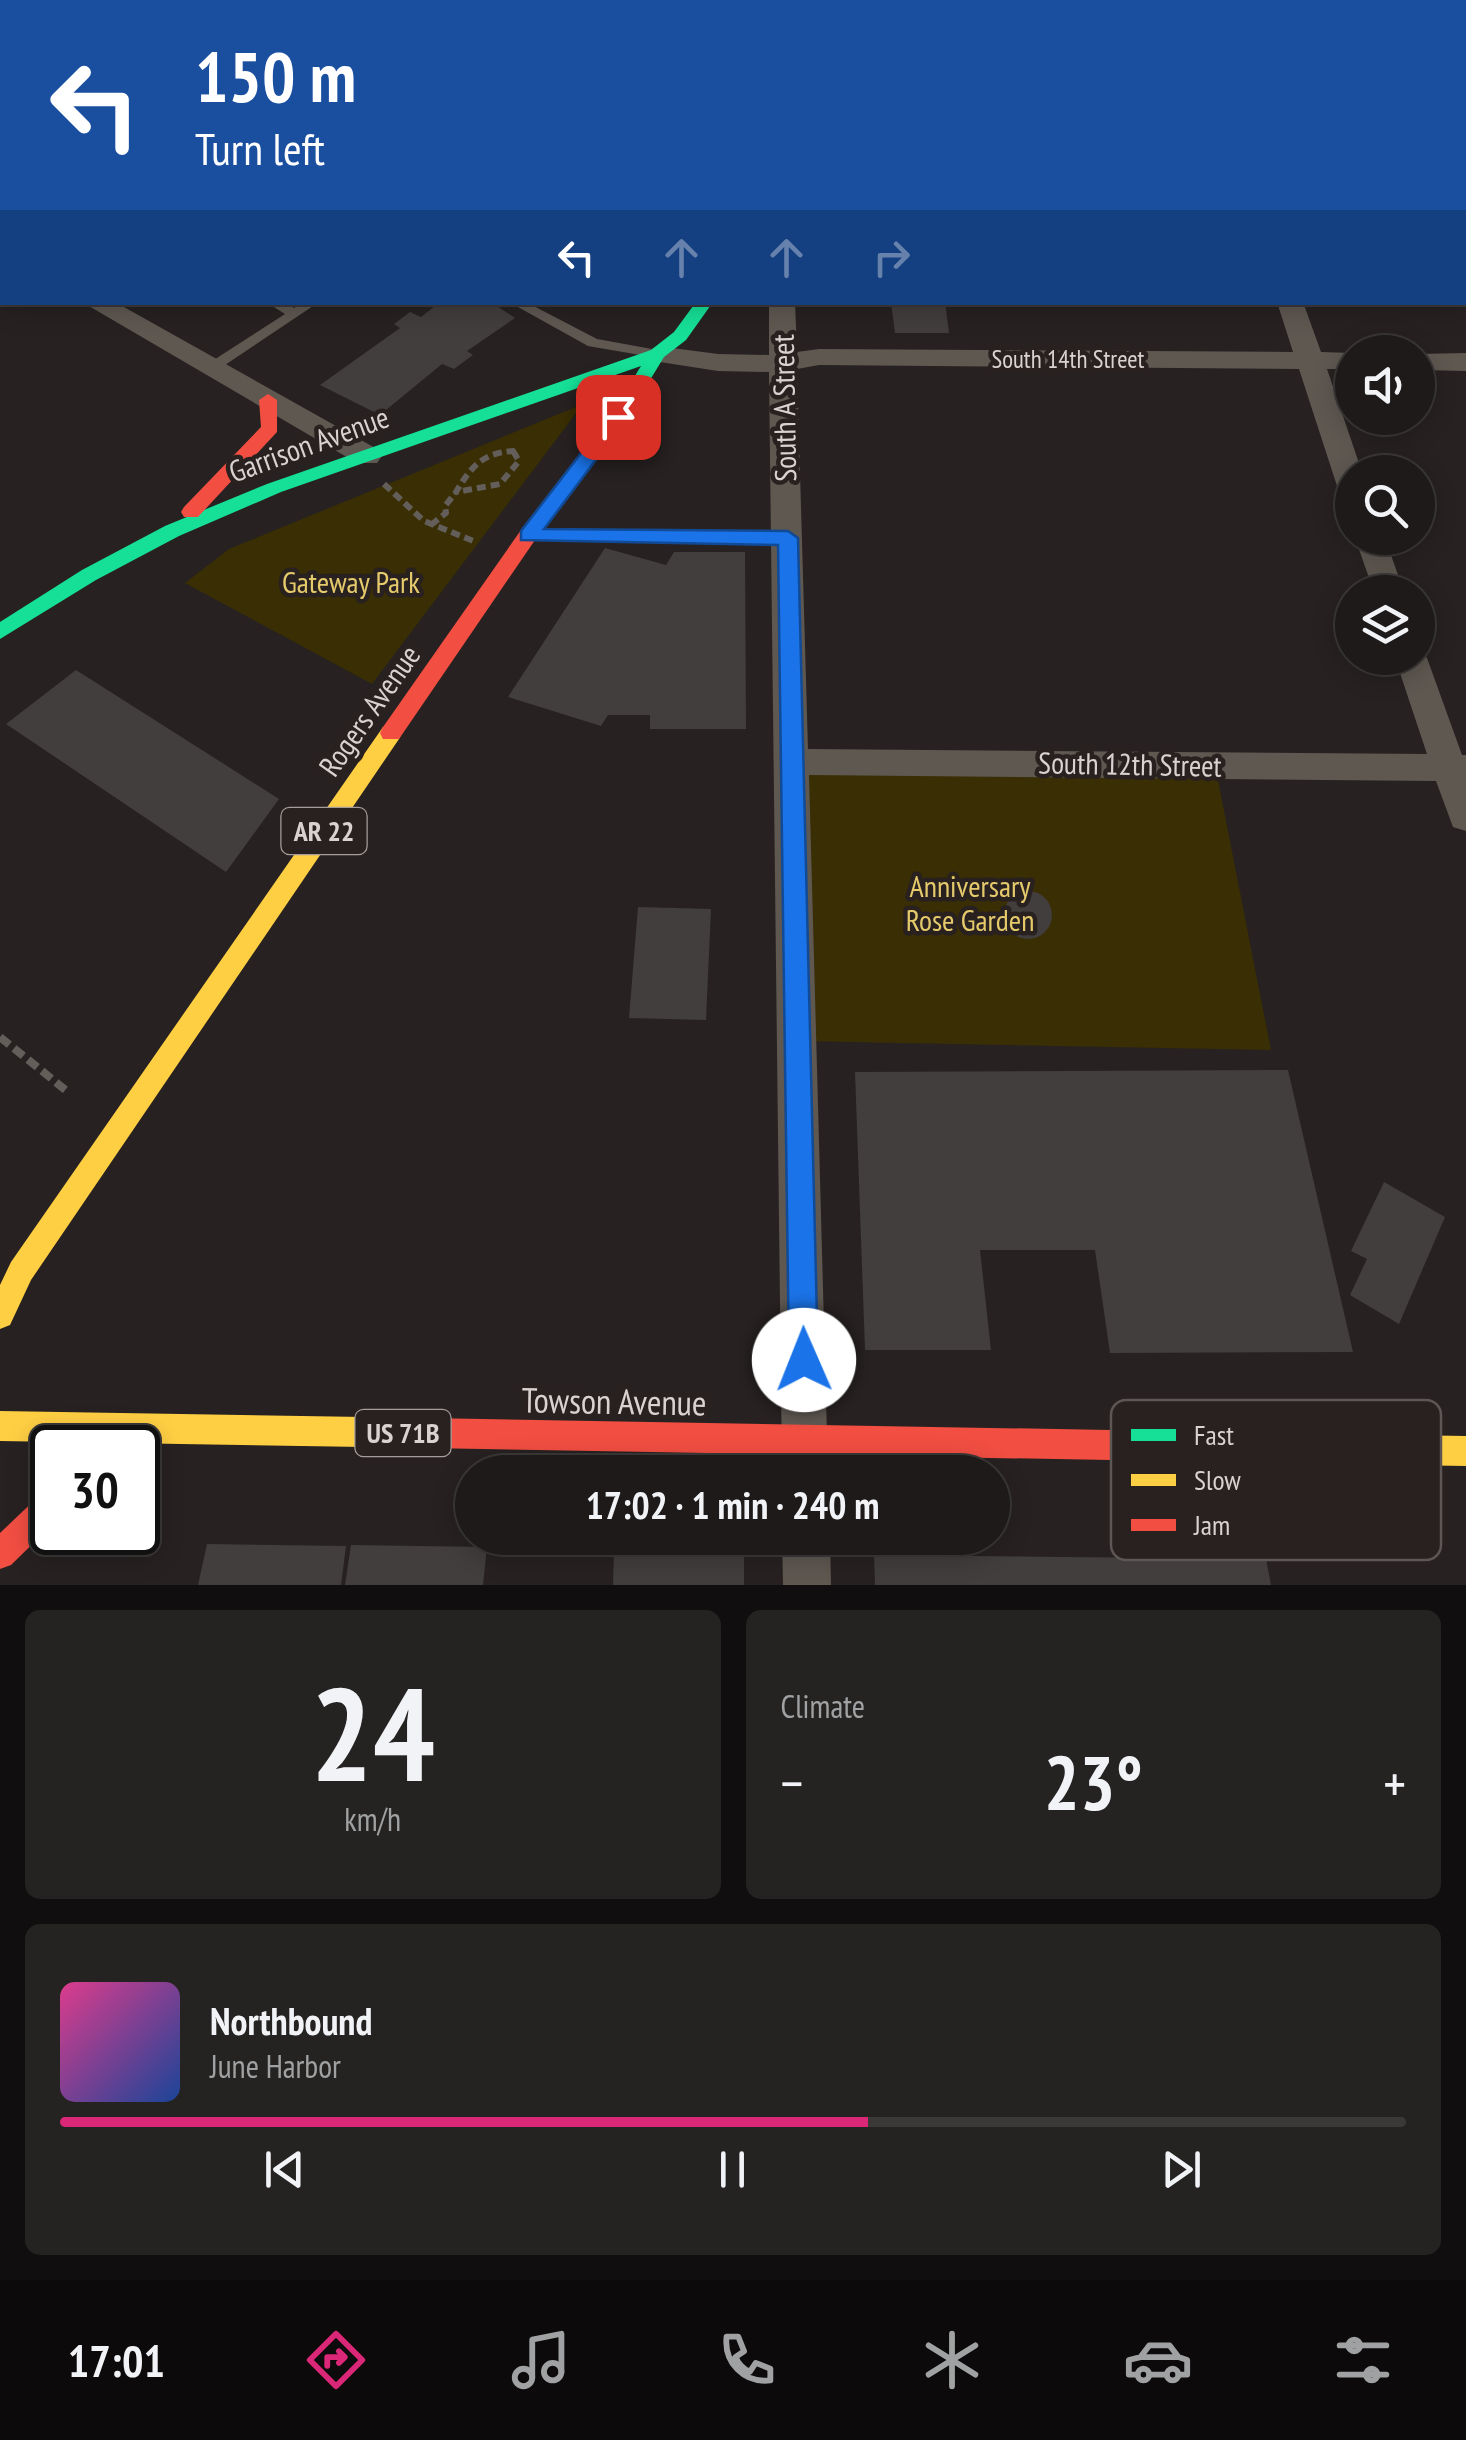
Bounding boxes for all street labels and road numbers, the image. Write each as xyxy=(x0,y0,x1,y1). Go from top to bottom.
street label: South A Street xyxy=(763,333,804,482)
street label: South 14th Street xyxy=(992,343,1145,375)
street label: Garrison Avenue xyxy=(223,397,394,491)
street label: Rogers Avenue xyxy=(309,637,428,783)
street label: South 12th Street xyxy=(1038,742,1223,785)
road number: AR 22 xyxy=(282,808,366,854)
street label: Towson Avenue xyxy=(521,1376,707,1426)
road number: US 71B xyxy=(356,1410,450,1456)

